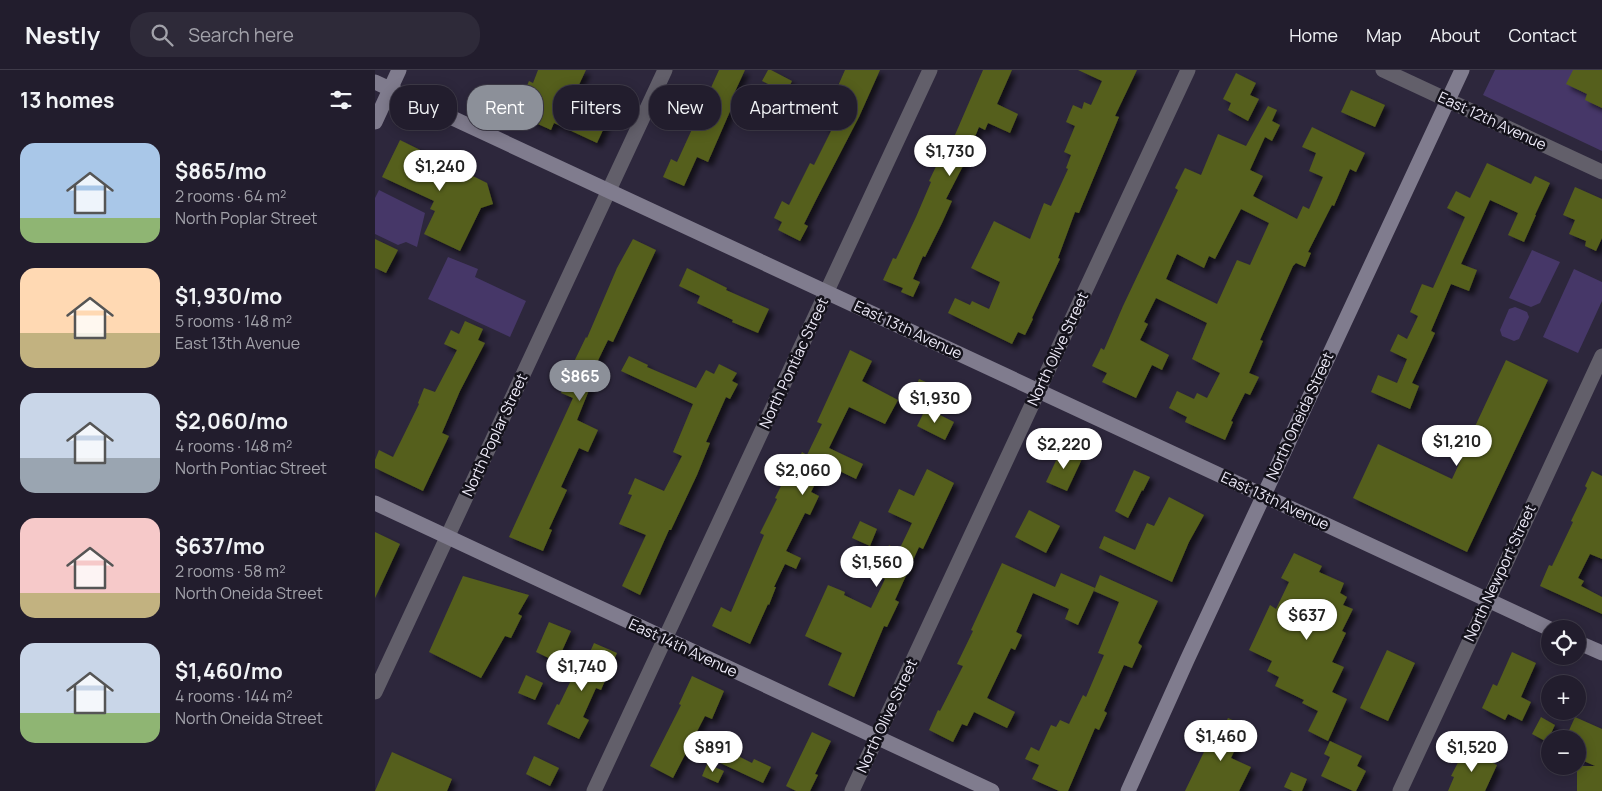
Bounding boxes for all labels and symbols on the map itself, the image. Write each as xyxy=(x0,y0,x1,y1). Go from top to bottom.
street label: East 12th Avenue xyxy=(1435,86,1550,155)
pin: $1,730 xyxy=(909,134,991,177)
pin: $1,240 xyxy=(399,150,481,192)
street label: North Olive Street xyxy=(1022,288,1093,409)
street label: North Pontiac Street xyxy=(754,294,833,432)
street label: East 13th Avenue xyxy=(851,295,966,364)
street label: North Oneida Street xyxy=(1261,348,1338,483)
pin: $865 xyxy=(550,360,610,402)
street label: North Poplar Street xyxy=(457,370,532,500)
pin: $1,930 xyxy=(894,382,976,424)
pin: $1,210 xyxy=(1416,424,1498,467)
pin: $2,220 xyxy=(1023,428,1105,470)
pin: $2,060 xyxy=(762,454,844,496)
street label: East 13th Avenue xyxy=(1218,466,1333,535)
street label: North Newport Street xyxy=(1459,501,1541,645)
pin: $1,560 xyxy=(836,546,918,588)
pin: $637 xyxy=(1277,598,1337,641)
street label: East 14th Avenue xyxy=(625,613,741,682)
pin: $1,740 xyxy=(541,650,623,692)
street label: North Olive Street xyxy=(851,655,922,776)
pin: $1,460 xyxy=(1180,720,1262,762)
pin: $891 xyxy=(683,730,743,773)
pin: $1,520 xyxy=(1431,730,1513,773)

